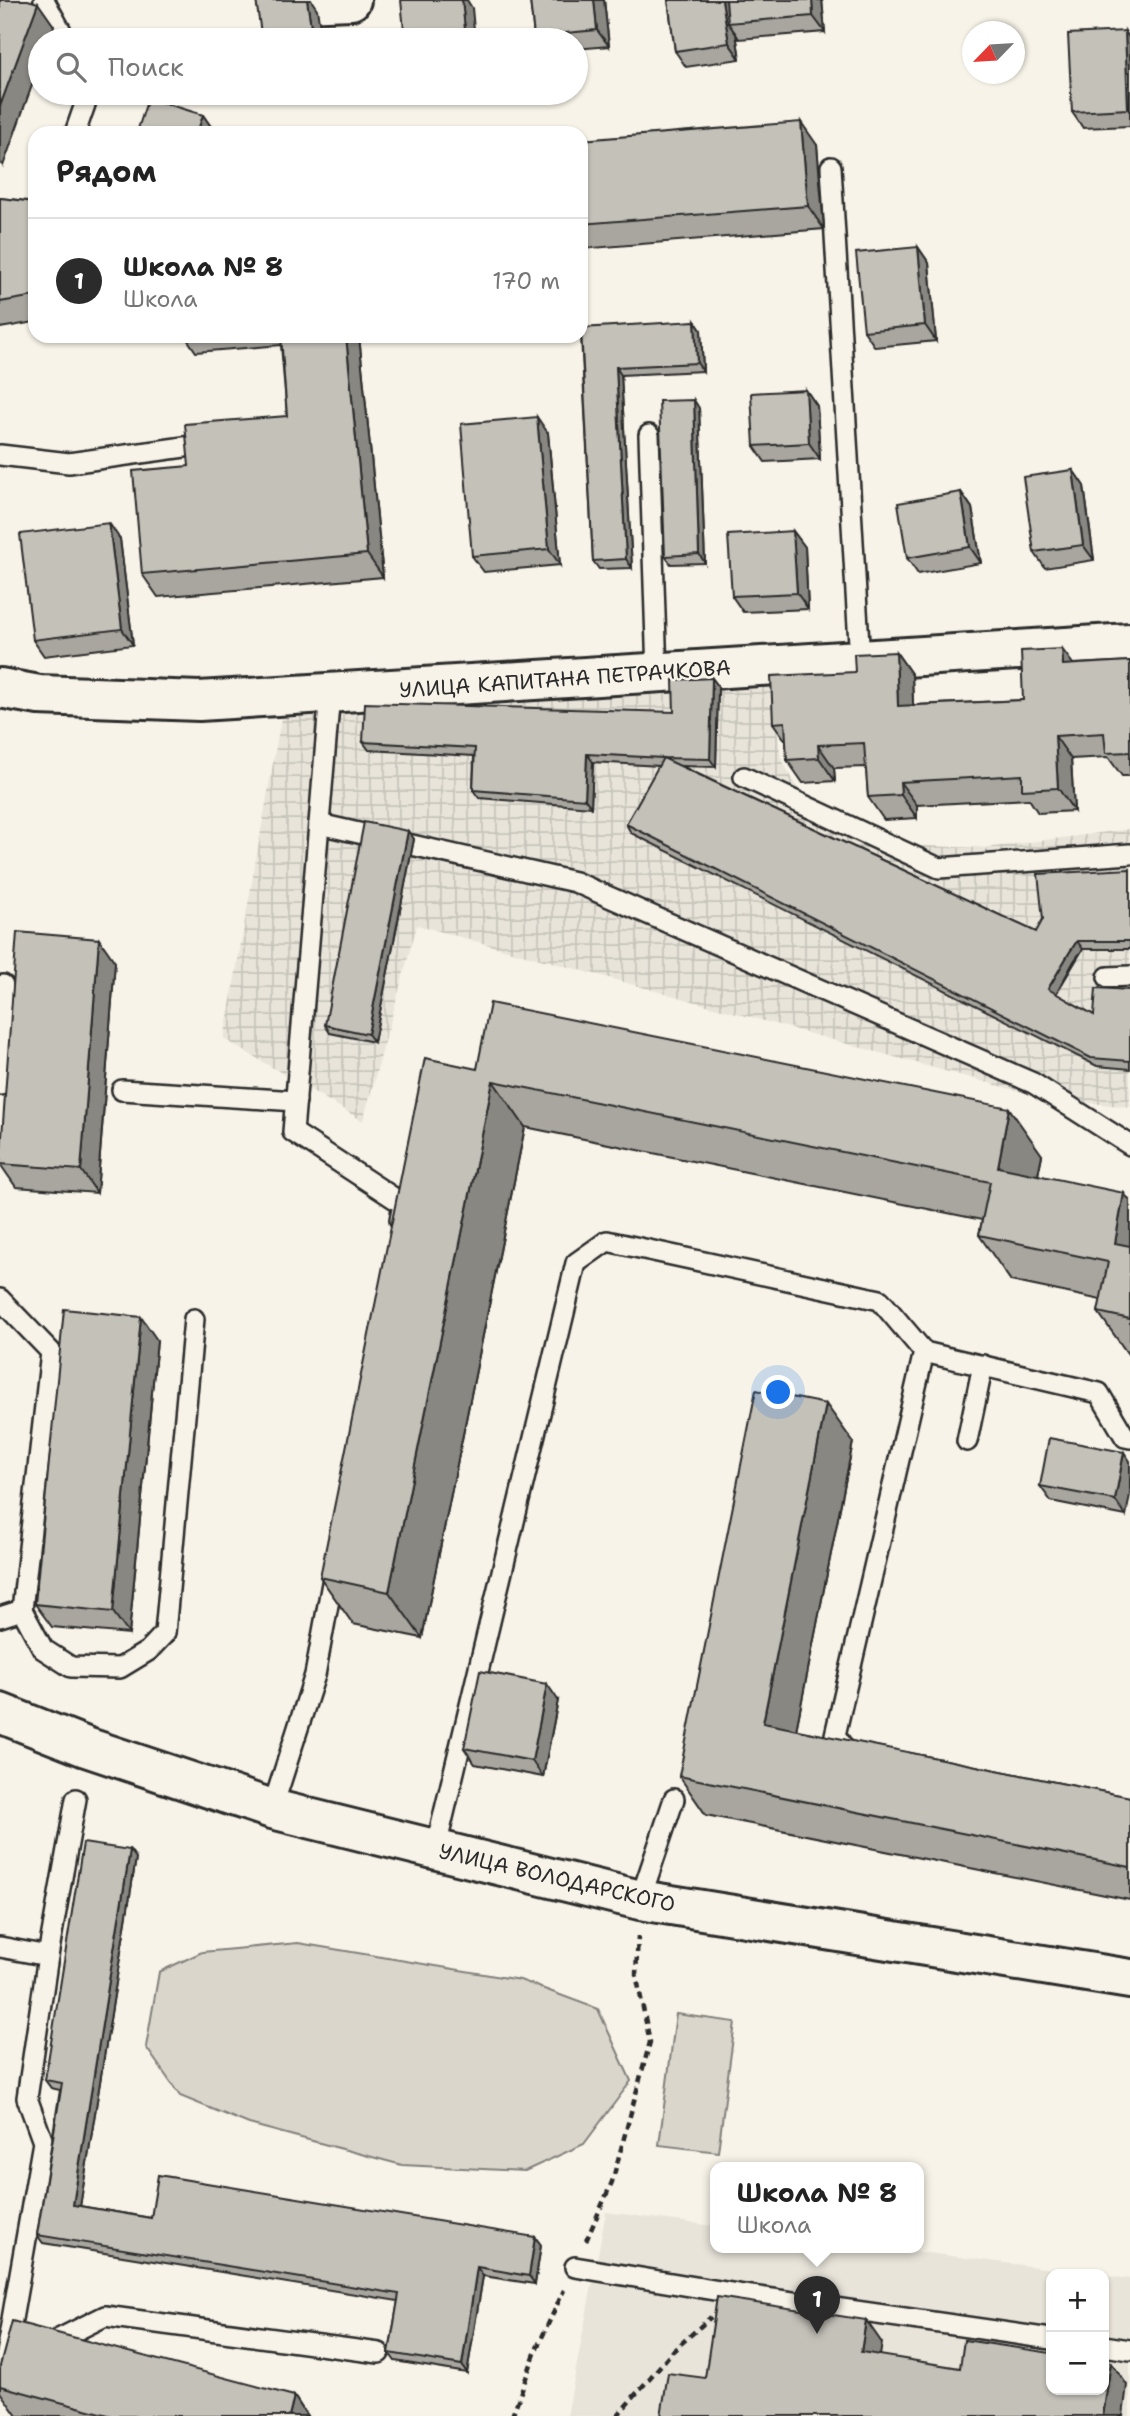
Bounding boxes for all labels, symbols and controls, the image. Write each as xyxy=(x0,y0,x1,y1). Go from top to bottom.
north arrow xyxy=(962,21,1025,84)
search box xyxy=(28,28,588,105)
icon: search xyxy=(52,48,90,86)
text: Поиск xyxy=(108,49,184,84)
text: Рядом xyxy=(56,151,156,192)
text: Школа № 8 xyxy=(123,249,283,284)
text: 1 xyxy=(74,266,84,296)
text: 170 m xyxy=(492,266,560,296)
text: Школа xyxy=(123,284,198,314)
street label: УЛИЦА КАПИТАНА ПЕТРАЧКОВА xyxy=(398,653,732,705)
your location xyxy=(761,1375,795,1409)
street label: УЛИЦА ВОЛОДАРСКОГО xyxy=(436,1837,678,1919)
popup xyxy=(710,2162,924,2253)
text: Школа № 8 xyxy=(737,2175,897,2210)
text: Школа xyxy=(737,2210,811,2240)
map controls xyxy=(1046,2269,1109,2395)
button: + xyxy=(1046,2269,1109,2332)
pin: 1 xyxy=(794,2276,840,2334)
button: − xyxy=(1046,2332,1109,2395)

